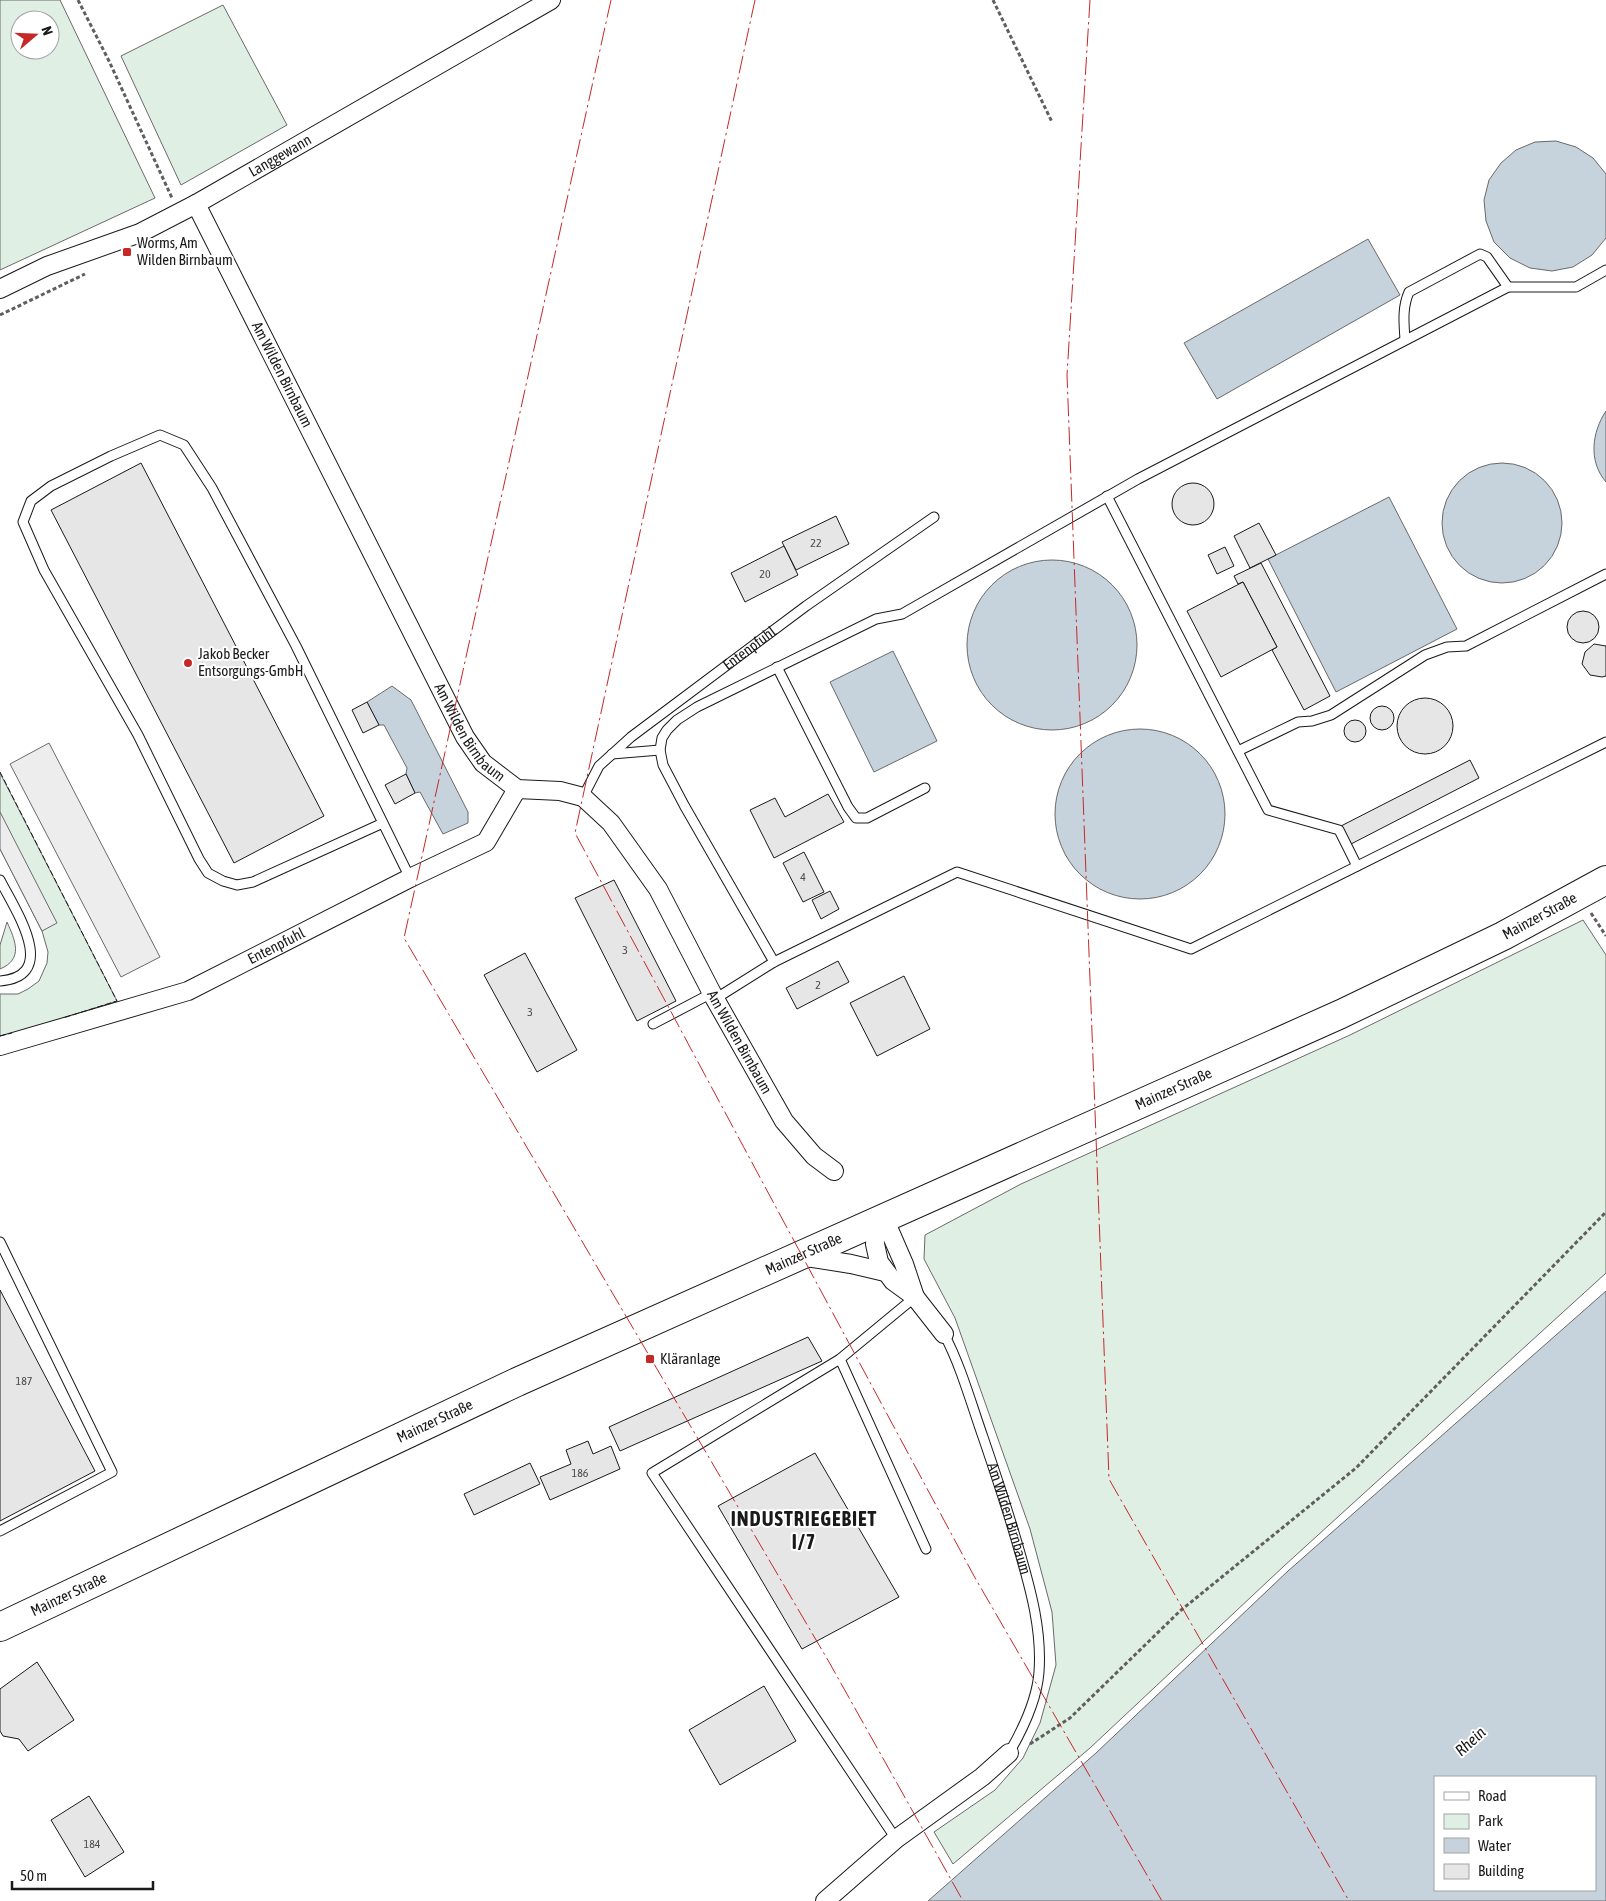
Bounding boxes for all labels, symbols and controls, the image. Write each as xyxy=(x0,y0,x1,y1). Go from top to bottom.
north arrow xyxy=(10,10,60,60)
text: N xyxy=(38,24,56,37)
street label: Langgewann xyxy=(245,131,314,180)
place label: Worms, Am Wilden Birnbaum xyxy=(137,234,233,268)
marker: Worms, Am Wilden Birnbaum xyxy=(121,246,133,258)
street label: Am Wilden Birnbaum xyxy=(249,319,316,430)
house number: 22 xyxy=(810,536,822,550)
house number: 20 xyxy=(759,567,771,581)
street label: Entenpfuhl xyxy=(719,623,779,673)
place label: Jakob Becker Entsorgungs-GmbH xyxy=(198,645,303,679)
marker: Jakob Becker Entsorgungs-GmbH xyxy=(182,657,194,669)
street label: Am Wilden Birnbaum xyxy=(431,680,509,785)
house number: 4 xyxy=(800,870,806,884)
street label: Mainzer Straße xyxy=(1499,889,1580,943)
street label: Entenpfuhl xyxy=(245,924,307,967)
house number: 3 xyxy=(622,943,628,957)
house number: 2 xyxy=(815,978,821,992)
street label: Am Wilden Birnbaum xyxy=(704,987,776,1097)
house number: 3 xyxy=(527,1005,533,1019)
street label: Mainzer Straße xyxy=(1132,1064,1214,1113)
street label: Mainzer Straße xyxy=(762,1229,844,1278)
place label: Kläranlage xyxy=(660,1350,721,1367)
marker: Kläranlage xyxy=(644,1353,656,1365)
house number: 187 xyxy=(16,1374,33,1388)
street label: Mainzer Straße xyxy=(394,1395,475,1446)
street label: Am Wilden Birnbaum xyxy=(984,1460,1035,1576)
house number: 186 xyxy=(572,1466,589,1480)
district label: INDUSTRIEGEBIET I/7 xyxy=(731,1507,877,1553)
street label: Mainzer Straße xyxy=(28,1569,109,1619)
water label: Rhein xyxy=(1451,1723,1489,1759)
legend xyxy=(1434,1776,1596,1891)
text: Road xyxy=(1478,1787,1507,1804)
text: Park xyxy=(1478,1812,1503,1829)
house number: 184 xyxy=(84,1837,101,1851)
text: Water xyxy=(1478,1837,1511,1854)
scale bar xyxy=(12,1858,154,1890)
text: Building xyxy=(1478,1862,1524,1879)
text: 50 m xyxy=(20,1867,47,1884)

